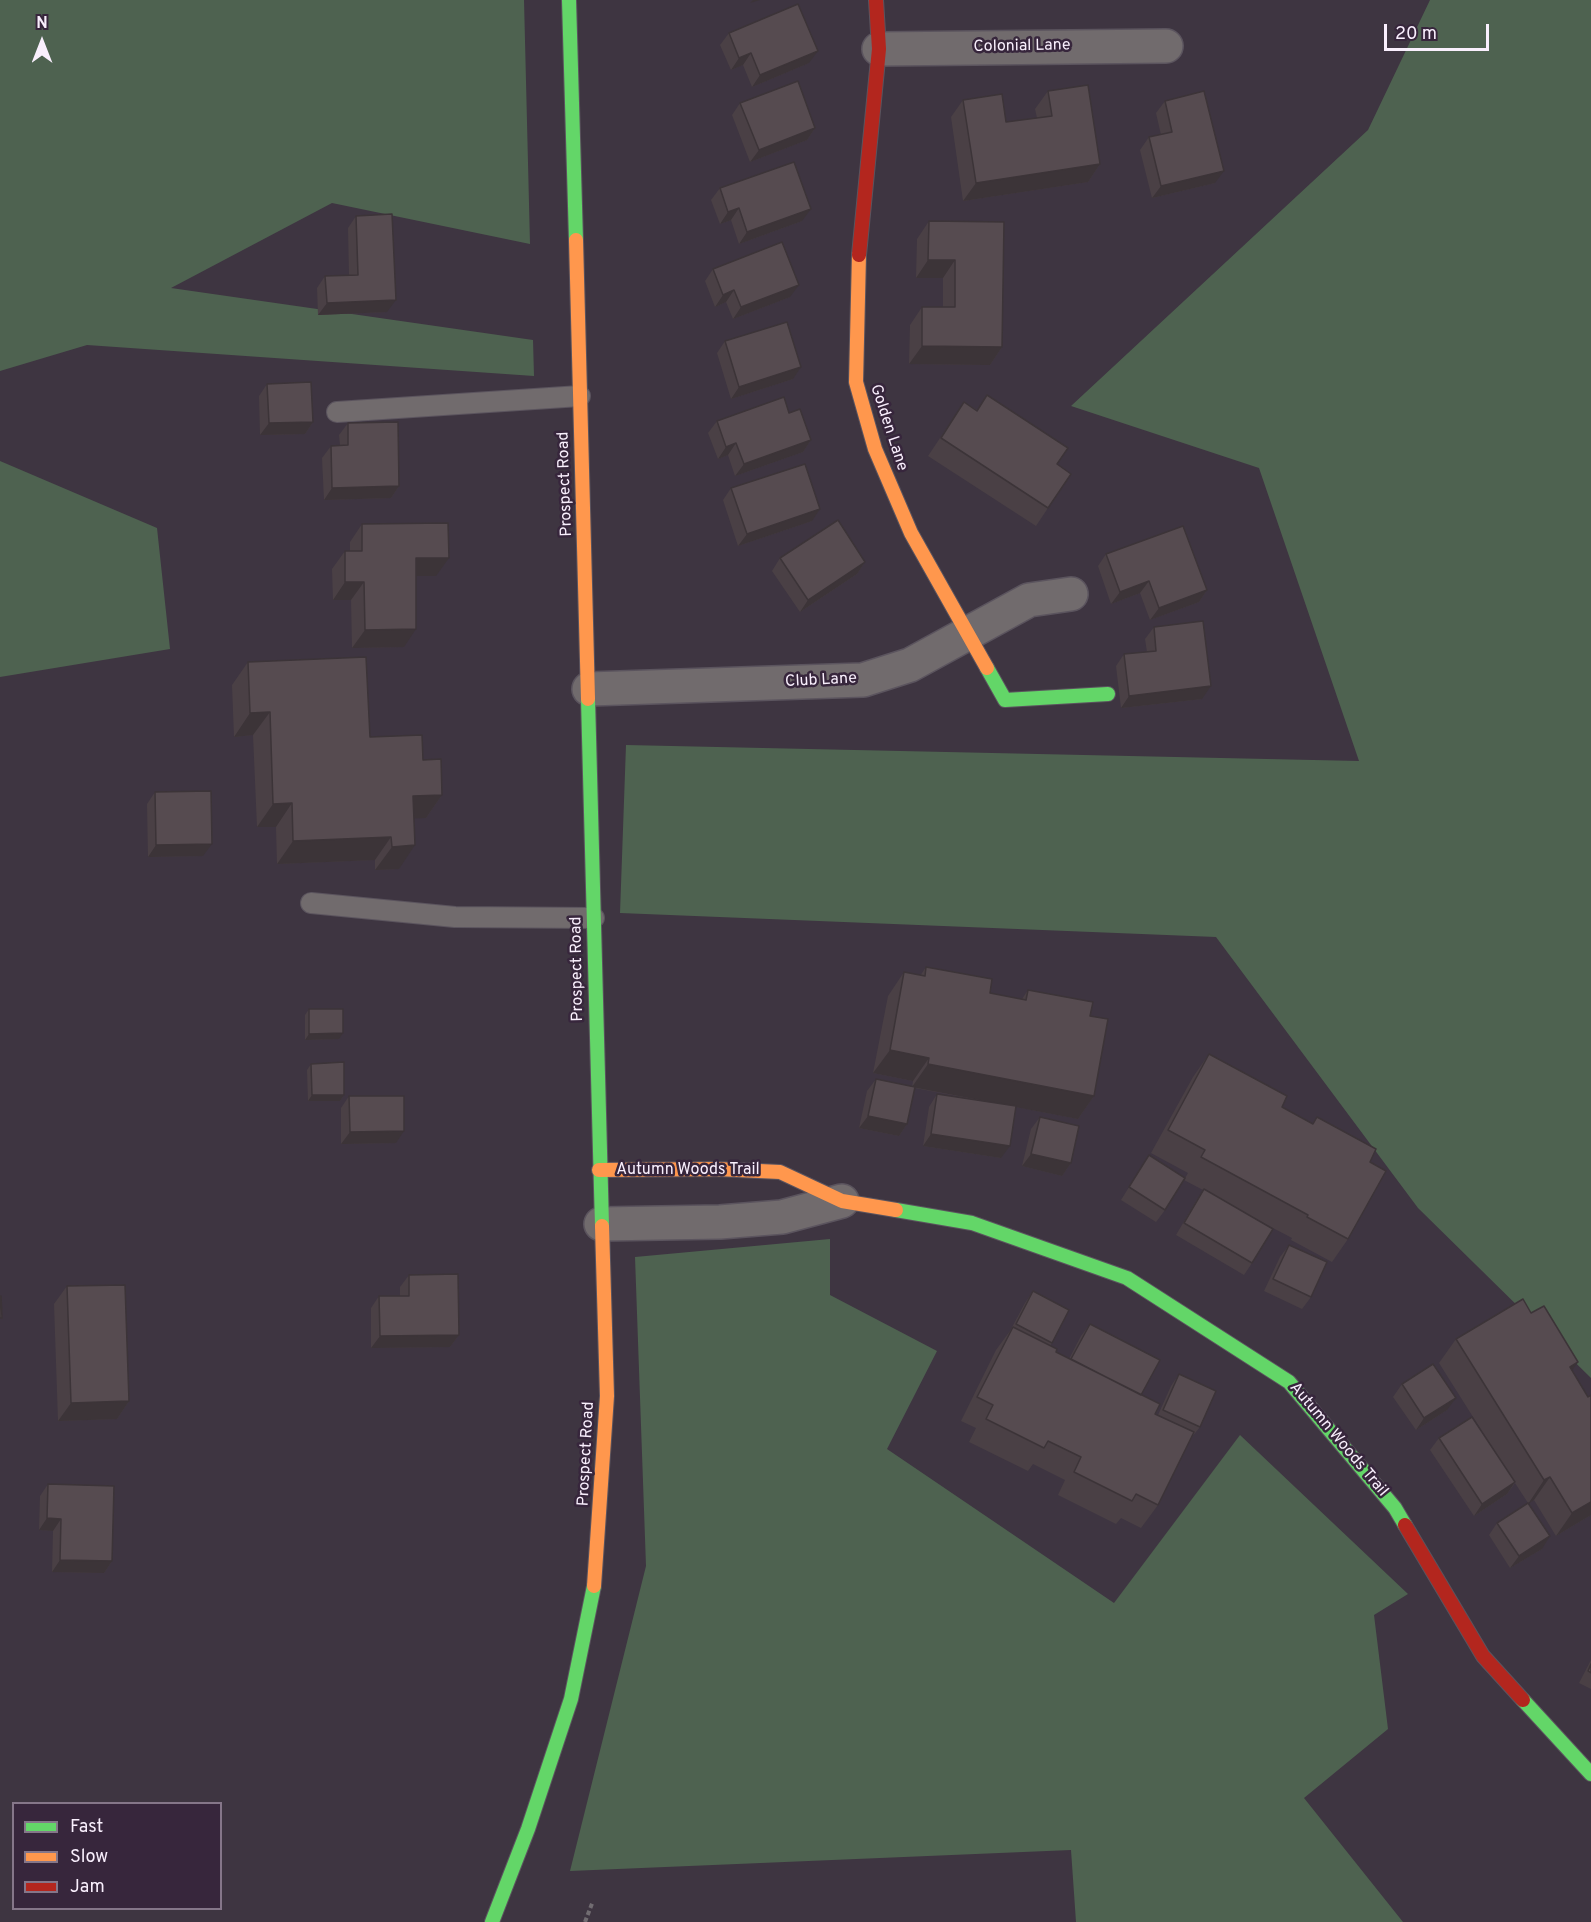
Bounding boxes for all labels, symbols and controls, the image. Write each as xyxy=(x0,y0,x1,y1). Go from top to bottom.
north arrow xyxy=(12,12,72,72)
scale bar xyxy=(1387,12,1492,50)
text: N xyxy=(36,14,48,34)
text: 20 m xyxy=(1395,23,1437,46)
street label: Colonial Lane xyxy=(973,37,1071,57)
street label: Golden Lane xyxy=(865,382,911,474)
street label: Prospect Road xyxy=(555,431,577,537)
street label: Club Lane xyxy=(785,670,857,692)
street label: Prospect Road xyxy=(567,916,589,1022)
street label: Autumn Woods Trail xyxy=(616,1161,760,1181)
street label: Autumn Woods Trail xyxy=(1285,1379,1391,1501)
street label: Prospect Road xyxy=(575,1401,599,1507)
legend xyxy=(12,1802,222,1910)
text: Fast xyxy=(70,1816,103,1839)
text: Slow xyxy=(70,1846,108,1869)
text: Jam xyxy=(70,1876,105,1899)

